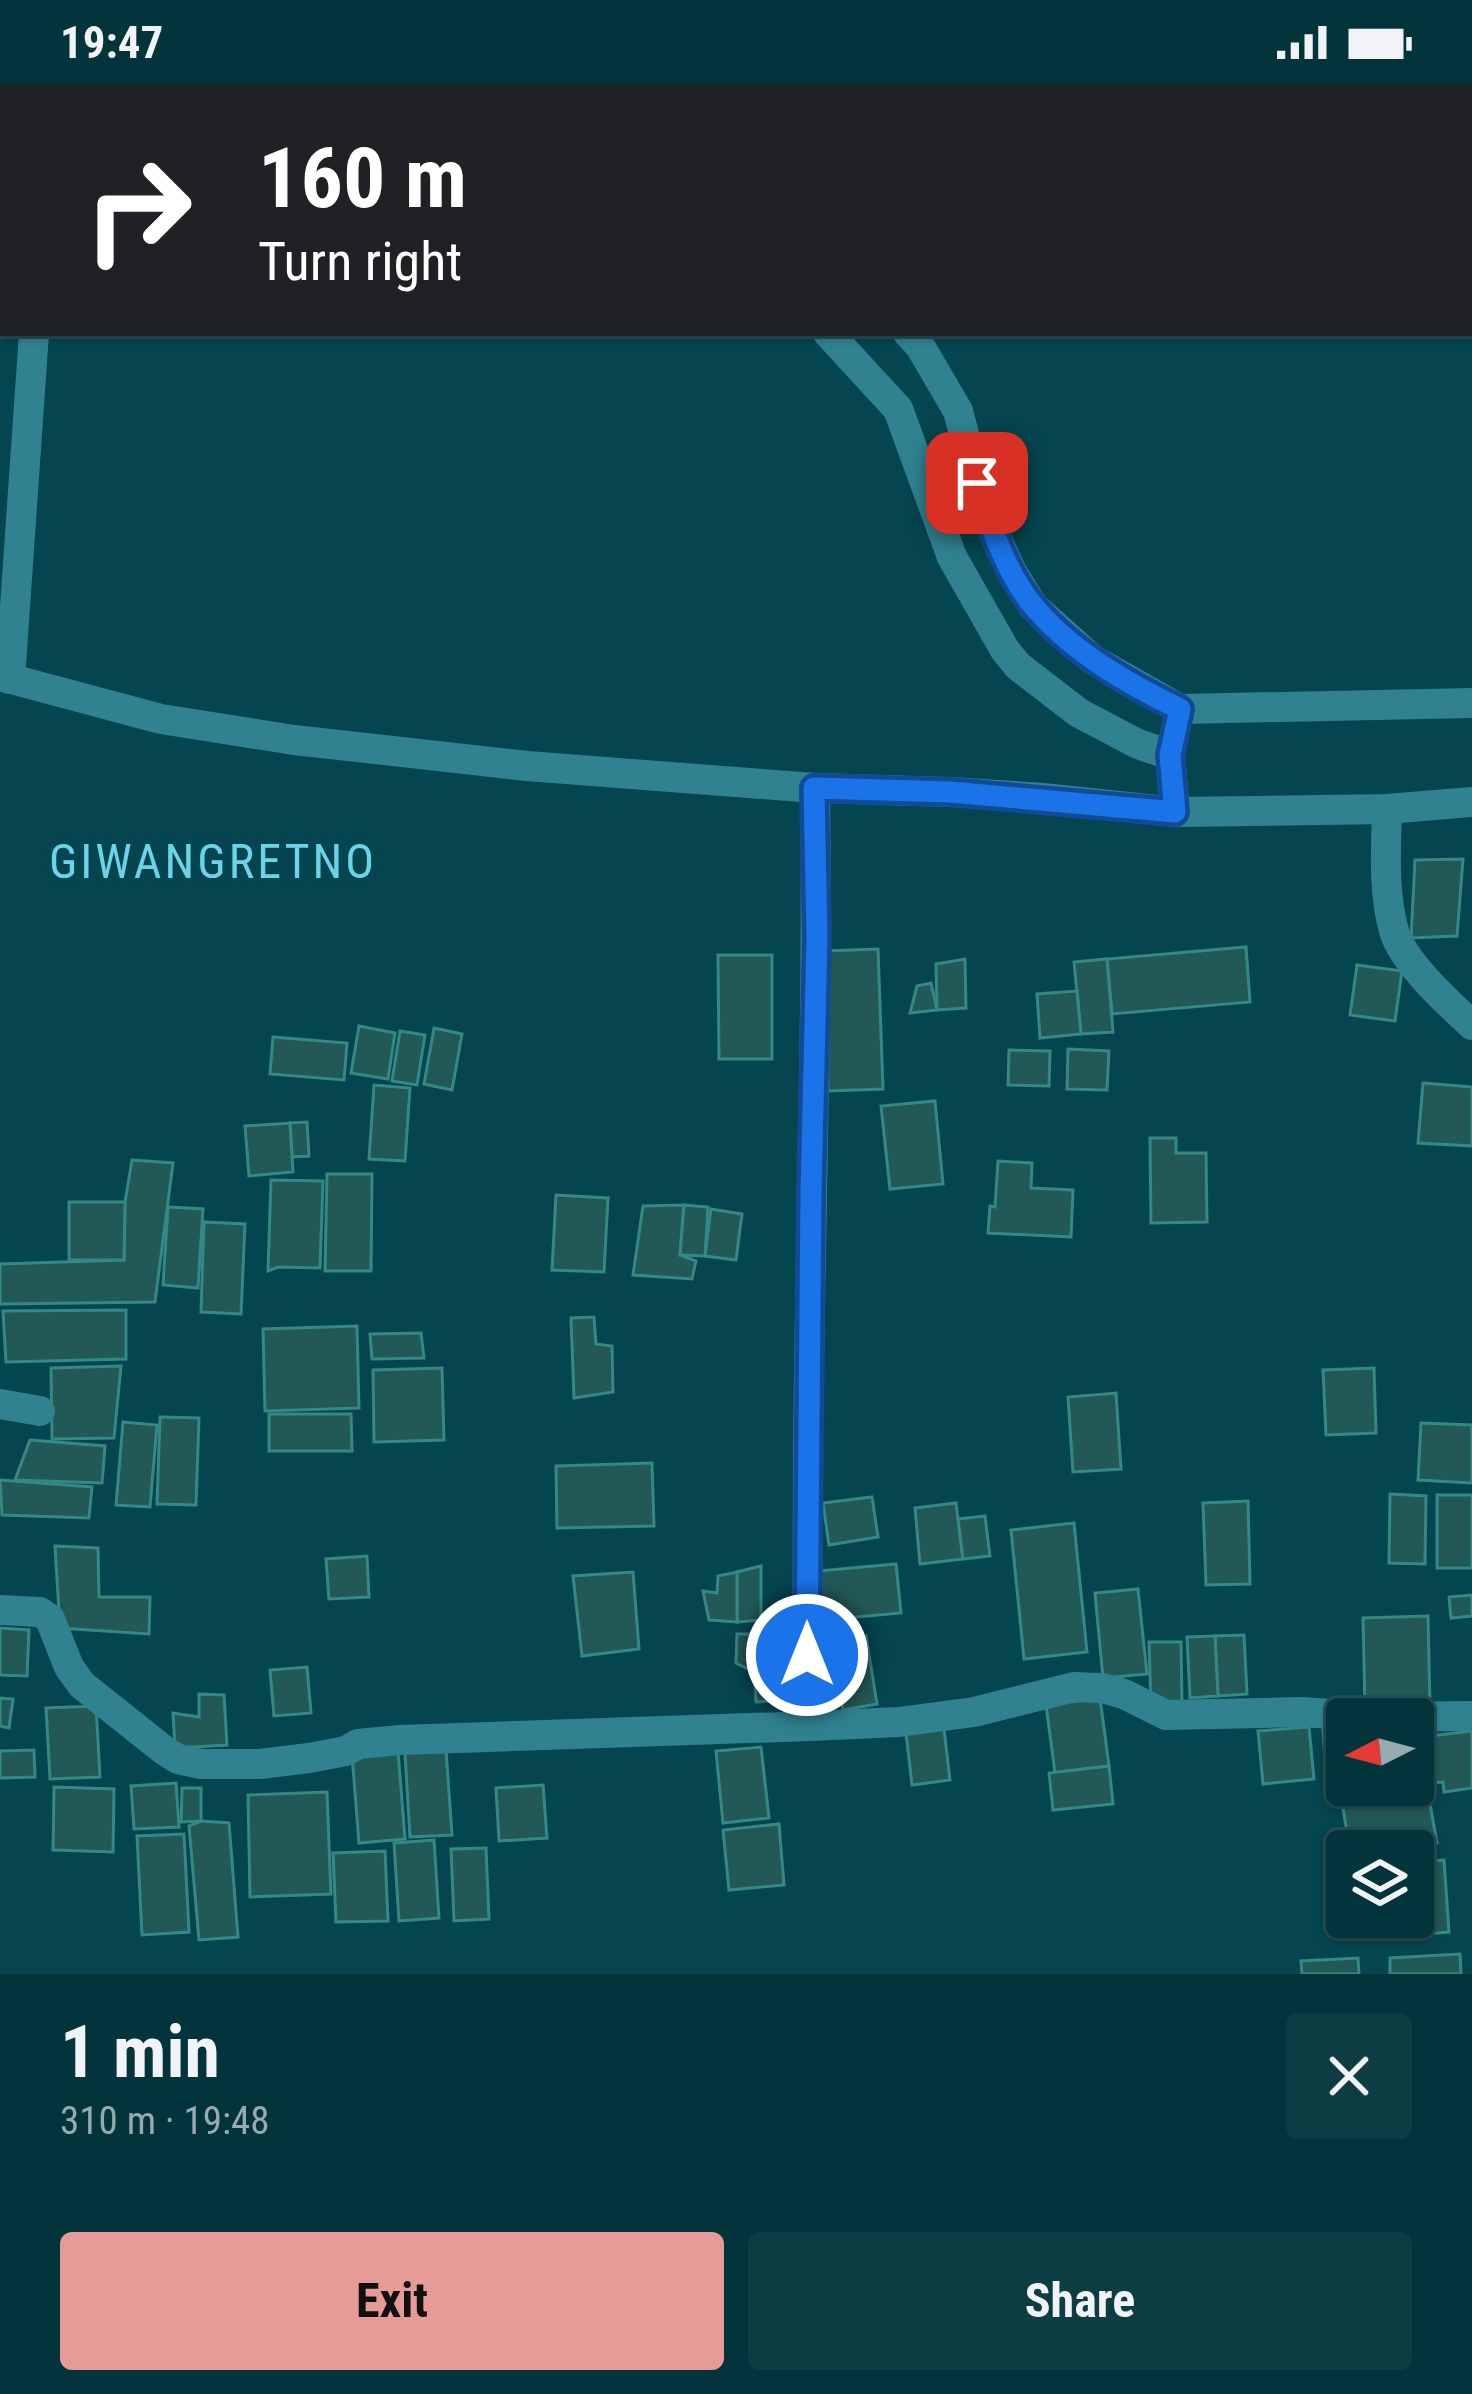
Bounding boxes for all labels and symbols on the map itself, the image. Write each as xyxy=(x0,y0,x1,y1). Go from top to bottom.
pin xyxy=(926,432,1028,534)
district label: GIWANGRETNO xyxy=(49,833,377,890)
position arrow xyxy=(744,1592,870,1718)
north arrow xyxy=(1326,1698,1434,1806)

